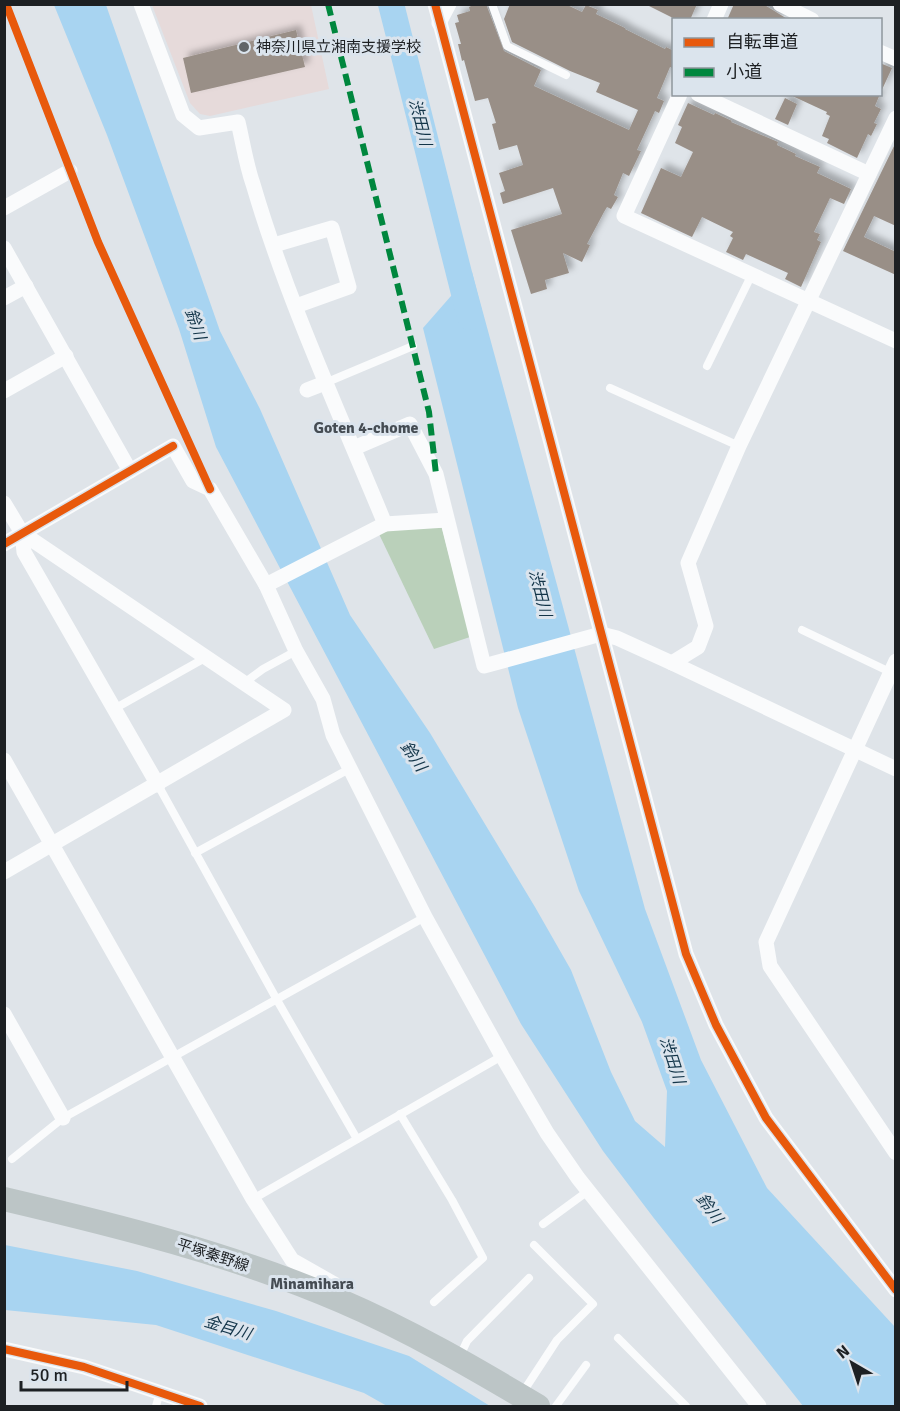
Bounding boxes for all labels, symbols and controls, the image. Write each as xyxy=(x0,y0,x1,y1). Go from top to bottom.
legend xyxy=(672,18,882,96)
text: 自転車道 xyxy=(726,31,798,53)
place label: 神奈川県立湘南支援学校 xyxy=(256,38,421,56)
marker: 神奈川県立湘南支援学校 xyxy=(237,40,251,54)
text: 小道 xyxy=(726,61,762,83)
water label: 渋田川 xyxy=(405,97,436,150)
water label: 鈴川 xyxy=(180,306,211,345)
district label: Goten 4-chome xyxy=(313,418,419,438)
water label: 渋田川 xyxy=(525,568,556,621)
water label: 鈴川 xyxy=(396,738,432,777)
water label: 渋田川 xyxy=(655,1034,690,1088)
water label: 鈴川 xyxy=(692,1190,728,1229)
street label: 平塚秦野線 xyxy=(175,1235,251,1275)
district label: Minamihara xyxy=(270,1274,354,1294)
water label: 金目川 xyxy=(202,1311,255,1345)
north arrow xyxy=(822,1333,882,1393)
text: N xyxy=(833,1341,854,1363)
scale bar xyxy=(21,1354,128,1392)
text: 50 m xyxy=(30,1364,68,1386)

